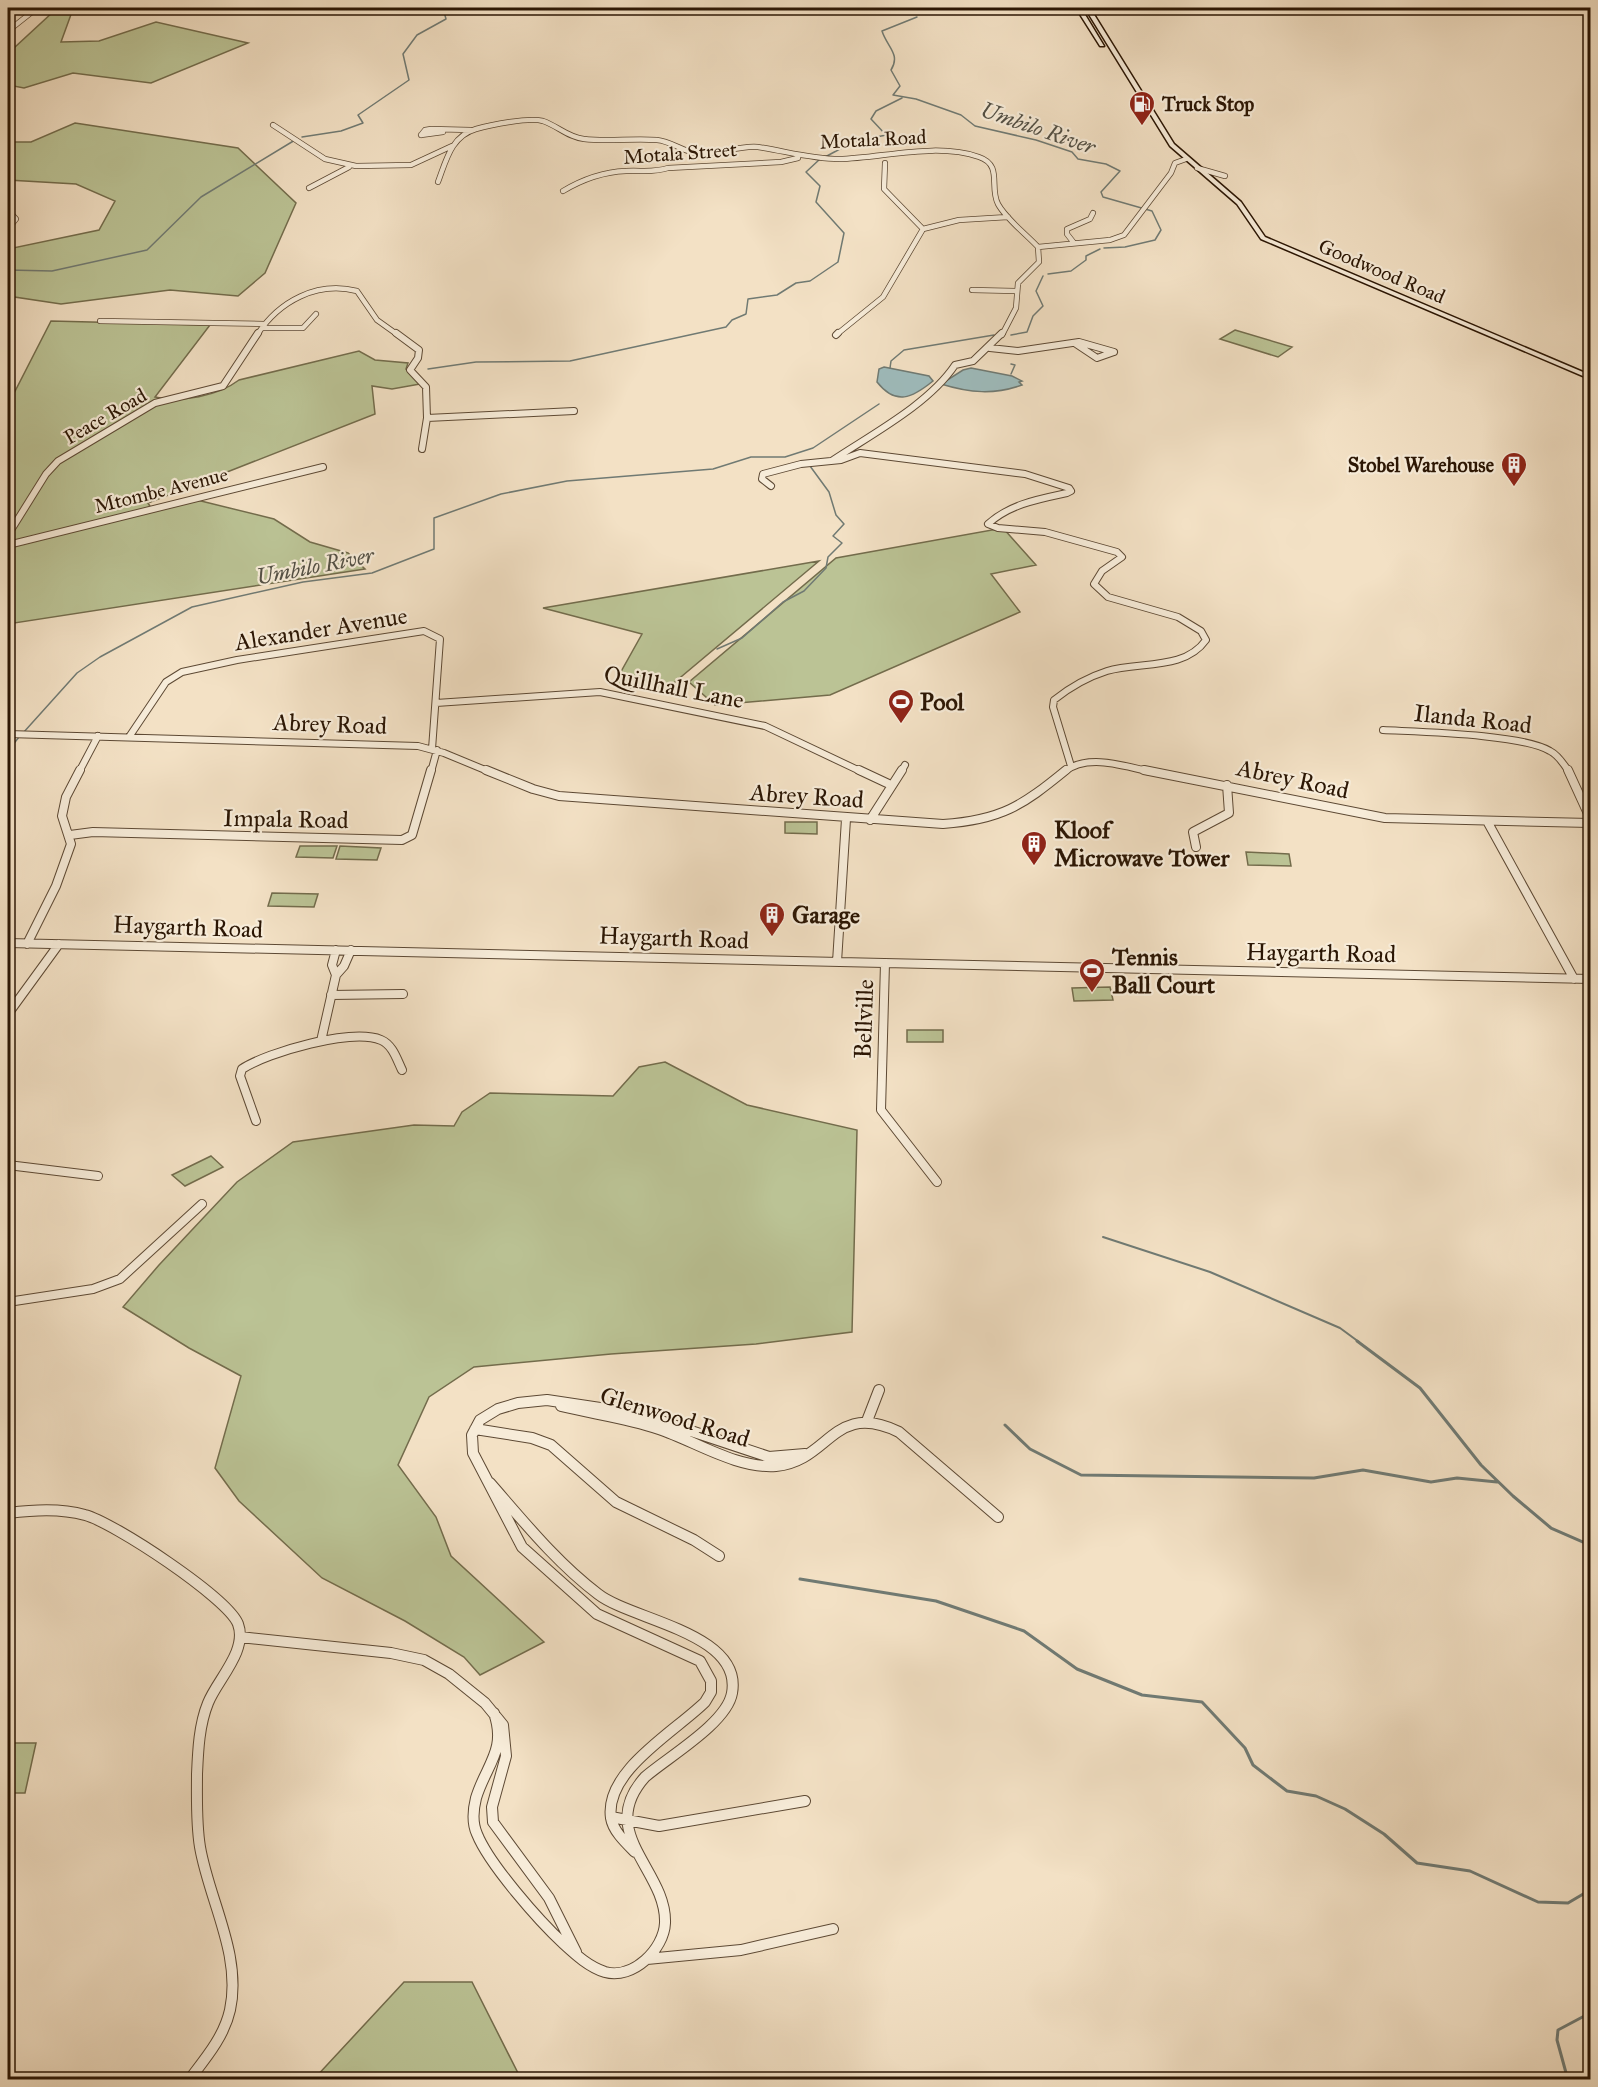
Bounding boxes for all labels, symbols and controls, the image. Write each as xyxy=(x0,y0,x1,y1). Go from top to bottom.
fuel station icon: Truck Stop xyxy=(1127,89,1157,127)
place label: Truck Stop xyxy=(1161,92,1254,117)
water label: Umbilo River xyxy=(977,96,1101,161)
street label: Motala Road xyxy=(819,124,927,154)
street label: Motala Street xyxy=(622,137,738,169)
street label: Goodwood Road xyxy=(1315,233,1449,309)
street label: Peace Road xyxy=(59,383,151,449)
building icon: Stobel Warehouse xyxy=(1499,450,1529,488)
place label: Stobel Warehouse xyxy=(1348,453,1495,477)
street label: Mtombe Avenue xyxy=(92,462,230,518)
water label: Umbilo River xyxy=(254,541,378,591)
street label: Alexander Avenue xyxy=(231,601,410,658)
street label: Quillhall Lane xyxy=(602,659,746,715)
sports icon: Pool xyxy=(886,687,916,725)
place label: Pool xyxy=(920,687,965,717)
street label: Ilanda Road xyxy=(1413,698,1533,740)
street label: Abrey Road xyxy=(272,707,387,741)
street label: Abrey Road xyxy=(1233,752,1352,806)
street label: Abrey Road xyxy=(748,777,865,815)
street label: Impala Road xyxy=(223,803,349,835)
place label: Kloof Microwave Tower xyxy=(1054,815,1231,873)
building icon: Kloof Microwave Tower xyxy=(1019,829,1049,867)
building icon: Garage xyxy=(757,900,787,938)
place label: Garage xyxy=(792,900,860,930)
street label: Haygarth Road xyxy=(112,909,264,945)
street label: Haygarth Road xyxy=(598,920,750,956)
street label: Haygarth Road xyxy=(1246,937,1396,969)
place label: Tennis Ball Court xyxy=(1111,942,1216,1000)
sports icon: Tennis Ball Court xyxy=(1077,956,1107,994)
street label: Bellville xyxy=(848,979,880,1059)
street label: Glenwood Road xyxy=(596,1380,754,1454)

